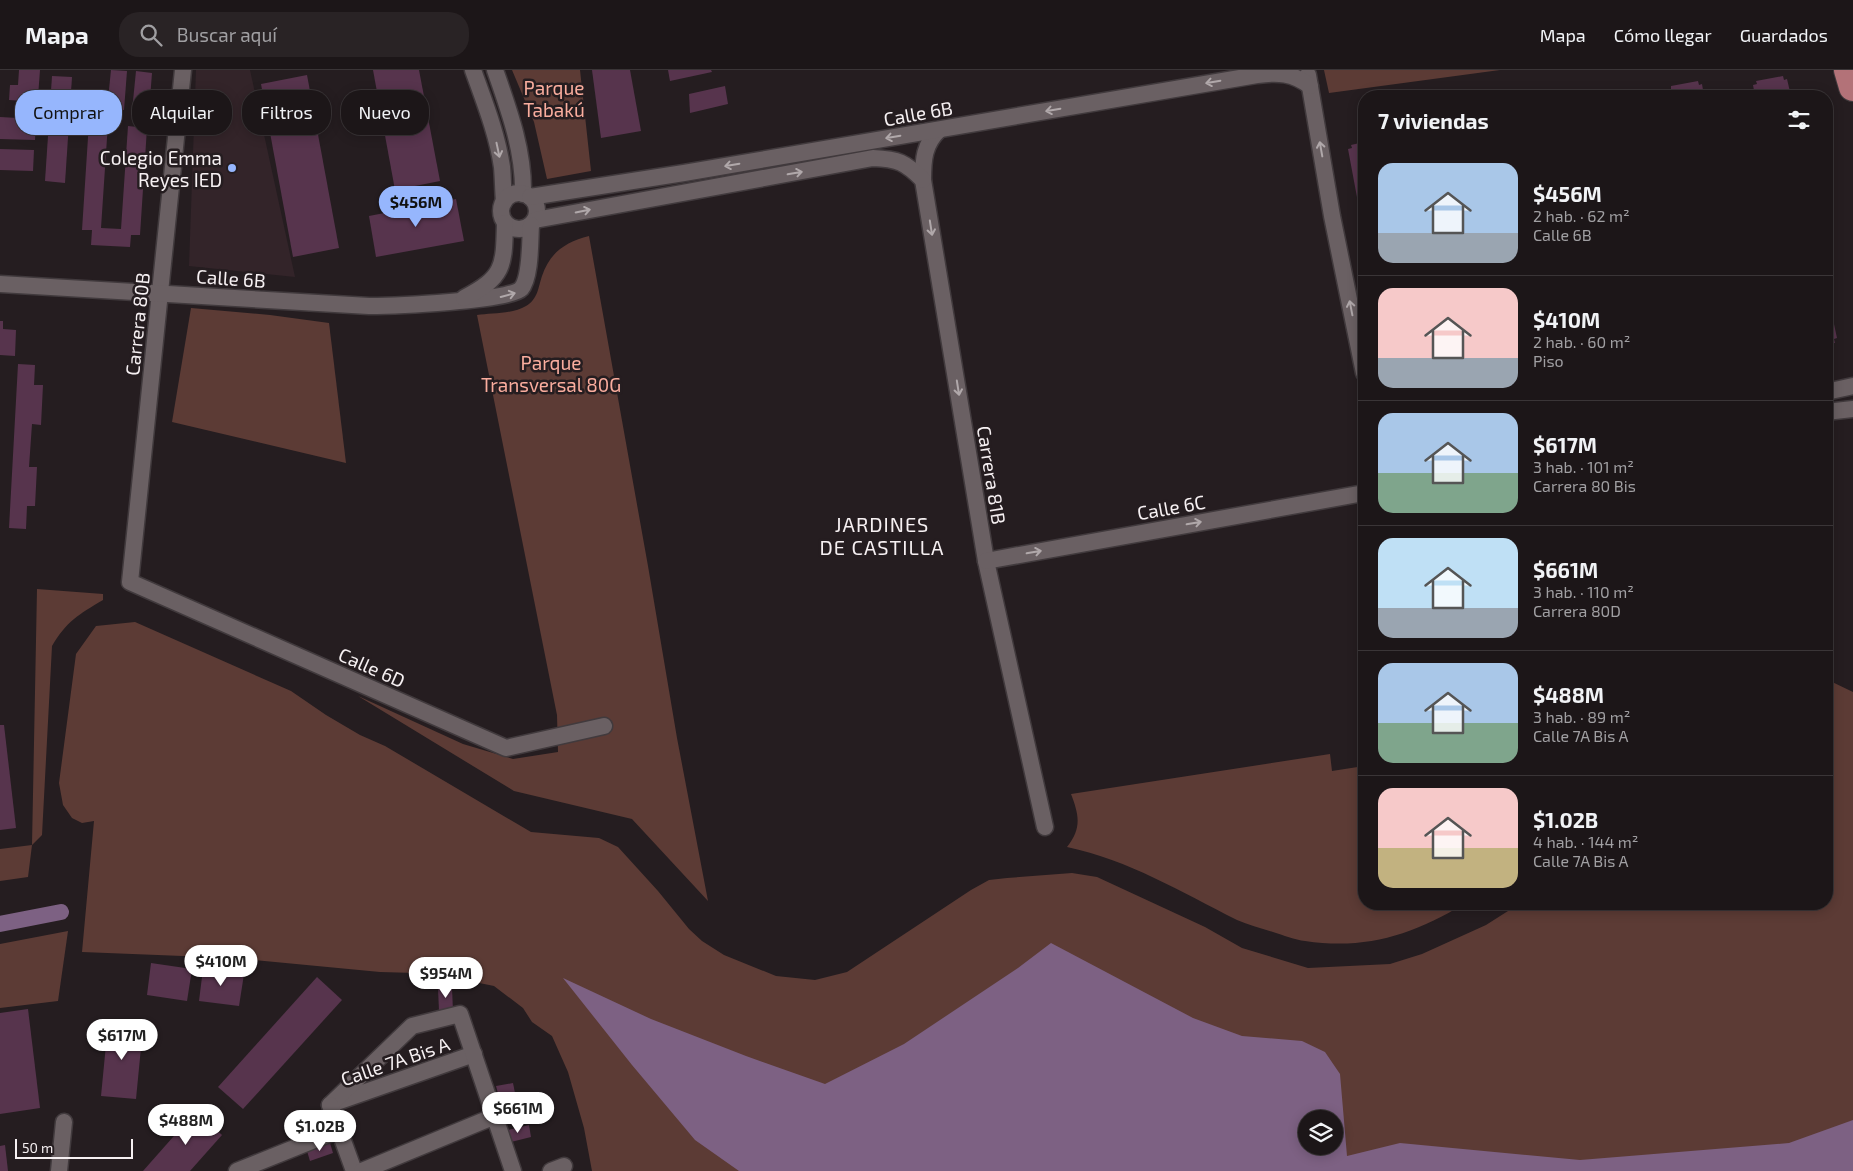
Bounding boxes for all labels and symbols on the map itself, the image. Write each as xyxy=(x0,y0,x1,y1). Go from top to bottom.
park label: Parque Tabakú xyxy=(523,76,585,121)
one-way arrow xyxy=(1205,78,1221,88)
street label: Calle 6B xyxy=(882,96,954,130)
one-way arrow xyxy=(1045,105,1061,115)
one-way arrow xyxy=(885,133,901,143)
one-way arrow xyxy=(494,141,503,157)
one-way arrow xyxy=(1315,141,1325,157)
place label: Colegio Emma Reyes IED xyxy=(100,146,222,191)
one-way arrow xyxy=(725,160,741,170)
marker: Colegio Emma Reyes IED xyxy=(226,162,238,174)
one-way arrow xyxy=(786,167,802,177)
pin: $456M xyxy=(381,186,451,228)
one-way arrow xyxy=(575,206,591,216)
one-way arrow xyxy=(927,220,937,236)
street label: Calle 6B xyxy=(195,264,267,292)
street label: Carrera 80B xyxy=(120,271,154,377)
one-way arrow xyxy=(499,289,515,299)
one-way arrow xyxy=(1345,301,1355,317)
park label: Parque Transversal 80G xyxy=(481,351,621,396)
one-way arrow xyxy=(953,380,963,396)
street label: Carrera 81B xyxy=(973,424,1011,526)
street label: Calle 6C xyxy=(1135,490,1207,524)
district label: JARDINES DE CASTILLA xyxy=(820,512,944,559)
one-way arrow xyxy=(1185,517,1201,527)
one-way arrow xyxy=(1026,547,1042,556)
street label: Calle 6D xyxy=(335,642,409,692)
pin: $410M xyxy=(186,944,256,987)
pin: $954M xyxy=(411,956,481,999)
pin: $617M xyxy=(87,1018,157,1061)
street label: Calle 7A Bis A xyxy=(338,1032,453,1090)
pin: $661M xyxy=(483,1092,553,1134)
pin: $488M xyxy=(151,1104,221,1146)
pin: $1.02B xyxy=(279,1110,361,1152)
scale bar xyxy=(15,1136,132,1159)

